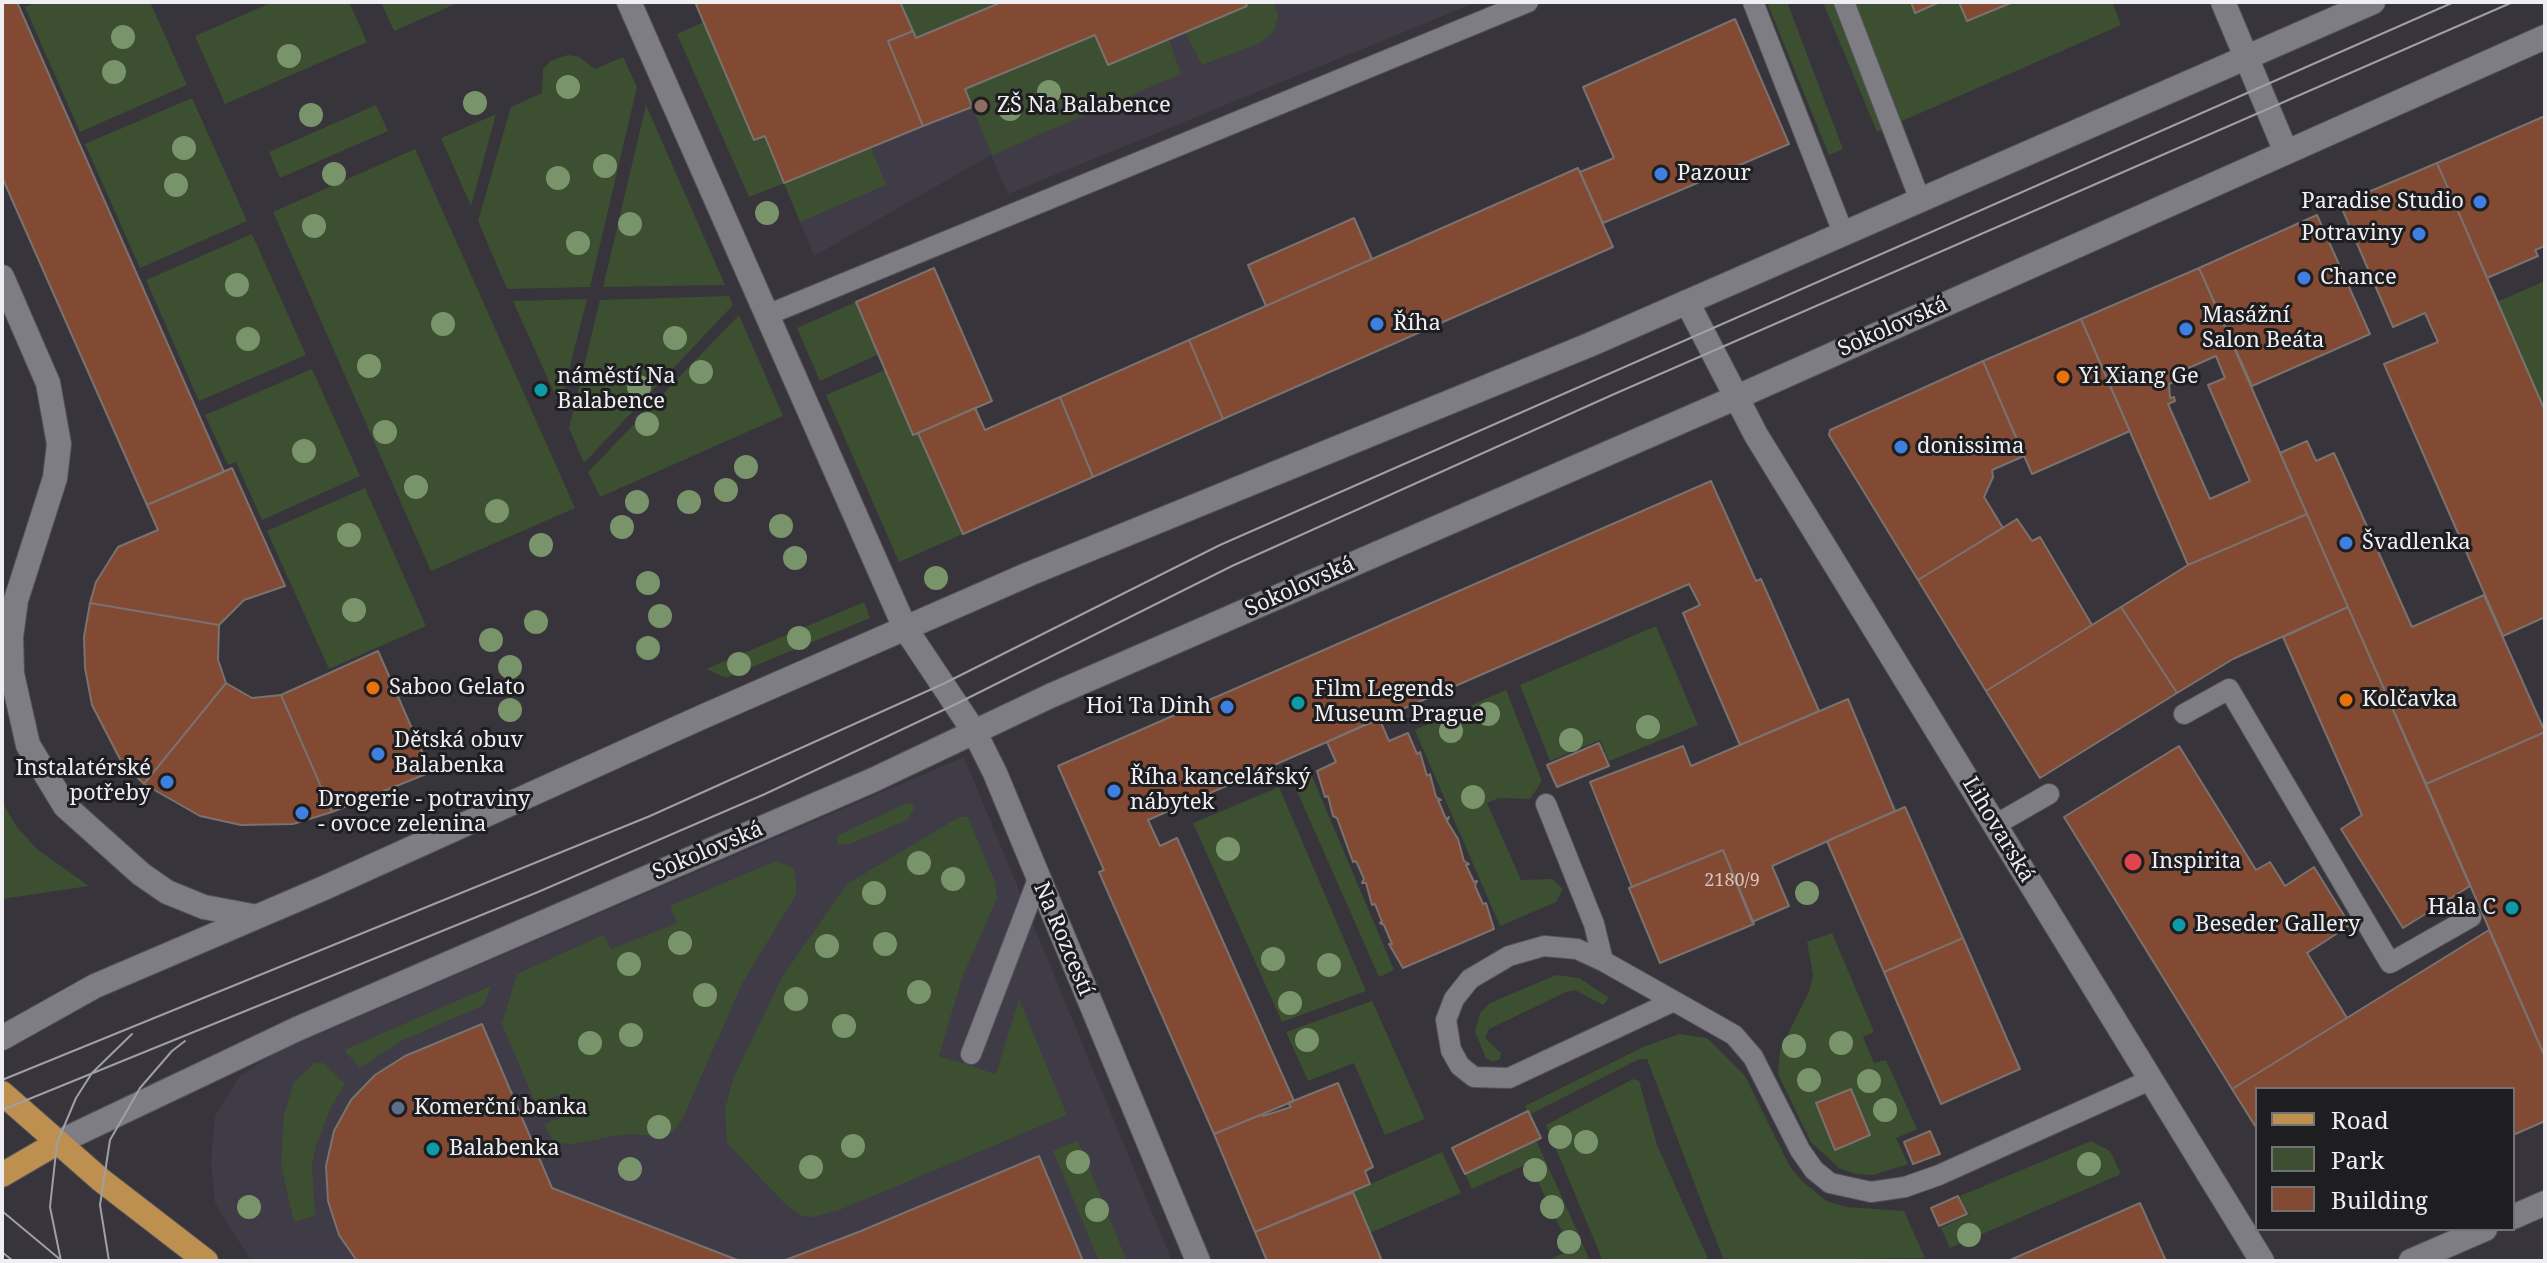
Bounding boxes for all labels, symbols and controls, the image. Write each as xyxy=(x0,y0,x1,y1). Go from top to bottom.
place label: ZŠ Na Balabence xyxy=(997,93,1171,119)
marker: ZŠ Na Balabence xyxy=(972,97,990,115)
place label: Pazour xyxy=(1677,161,1751,187)
marker: Pazour xyxy=(1652,165,1670,183)
place label: Paradise Studio xyxy=(2301,189,2464,215)
marker: Paradise Studio xyxy=(2471,193,2489,211)
place label: Potraviny xyxy=(2301,221,2403,247)
marker: Potraviny xyxy=(2410,225,2428,243)
place label: Chance xyxy=(2320,265,2397,291)
marker: Chance xyxy=(2295,269,2313,287)
street label: Sokolovská xyxy=(1834,291,1952,363)
place label: Masážní Salon Beáta xyxy=(2202,303,2324,354)
place label: Říha xyxy=(1393,311,1441,337)
marker: Říha xyxy=(1368,315,1386,333)
marker: Masážní Salon Beáta xyxy=(2177,320,2195,338)
place label: náměstí Na Balabence xyxy=(557,364,676,416)
place label: Yi Xiang Ge xyxy=(2079,364,2199,390)
marker: Yi Xiang Ge xyxy=(2054,368,2072,386)
marker: náměstí Na Balabence xyxy=(532,381,550,399)
place label: donissima xyxy=(1917,434,2024,460)
marker: donissima xyxy=(1892,438,1910,456)
place label: Švadlenka xyxy=(2362,530,2471,556)
marker: Švadlenka xyxy=(2337,534,2355,552)
street label: Sokolovská xyxy=(1241,551,1359,623)
place label: Saboo Gelato xyxy=(389,675,525,701)
place label: Film Legends Museum Prague xyxy=(1314,677,1484,728)
marker: Saboo Gelato xyxy=(364,679,382,697)
place label: Kolčavka xyxy=(2362,687,2458,713)
marker: Kolčavka xyxy=(2337,691,2355,709)
place label: Hoi Ta Dinh xyxy=(1086,694,1211,720)
marker: Film Legends Museum Prague xyxy=(1289,694,1307,712)
marker: Hoi Ta Dinh xyxy=(1218,698,1236,716)
place label: Dětská obuv Balabenka xyxy=(394,728,523,780)
marker: Dětská obuv Balabenka xyxy=(369,745,387,763)
place label: Instalatérské potřeby xyxy=(15,756,151,808)
place label: Říha kancelářský nábytek xyxy=(1130,765,1310,816)
marker: Instalatérské potřeby xyxy=(158,773,176,791)
street label: Lihovarská xyxy=(1956,773,2040,887)
marker: Říha kancelářský nábytek xyxy=(1105,782,1123,800)
place label: Drogerie - potraviny - ovoce zelenina xyxy=(318,787,530,838)
marker: Drogerie - potraviny - ovoce zelenina xyxy=(293,804,311,822)
street label: Sokolovská xyxy=(649,816,767,886)
place label: Inspirita xyxy=(2151,849,2241,875)
marker: Inspirita xyxy=(2122,851,2144,873)
house number: 2180/9 xyxy=(1704,870,1760,892)
street label: Na Rozcestí xyxy=(1027,878,1099,1000)
place label: Hala C xyxy=(2428,895,2496,921)
marker: Hala C xyxy=(2503,899,2521,917)
place label: Beseder Gallery xyxy=(2195,912,2361,938)
marker: Beseder Gallery xyxy=(2170,916,2188,934)
legend xyxy=(2255,1087,2515,1231)
place label: Komerční banka xyxy=(414,1095,588,1121)
marker: Komerční banka xyxy=(389,1099,407,1117)
text: Road xyxy=(2331,1103,2389,1136)
place label: Balabenka xyxy=(449,1136,560,1162)
marker: Balabenka xyxy=(424,1140,442,1158)
text: Park xyxy=(2331,1143,2384,1176)
text: Building xyxy=(2331,1183,2428,1216)

